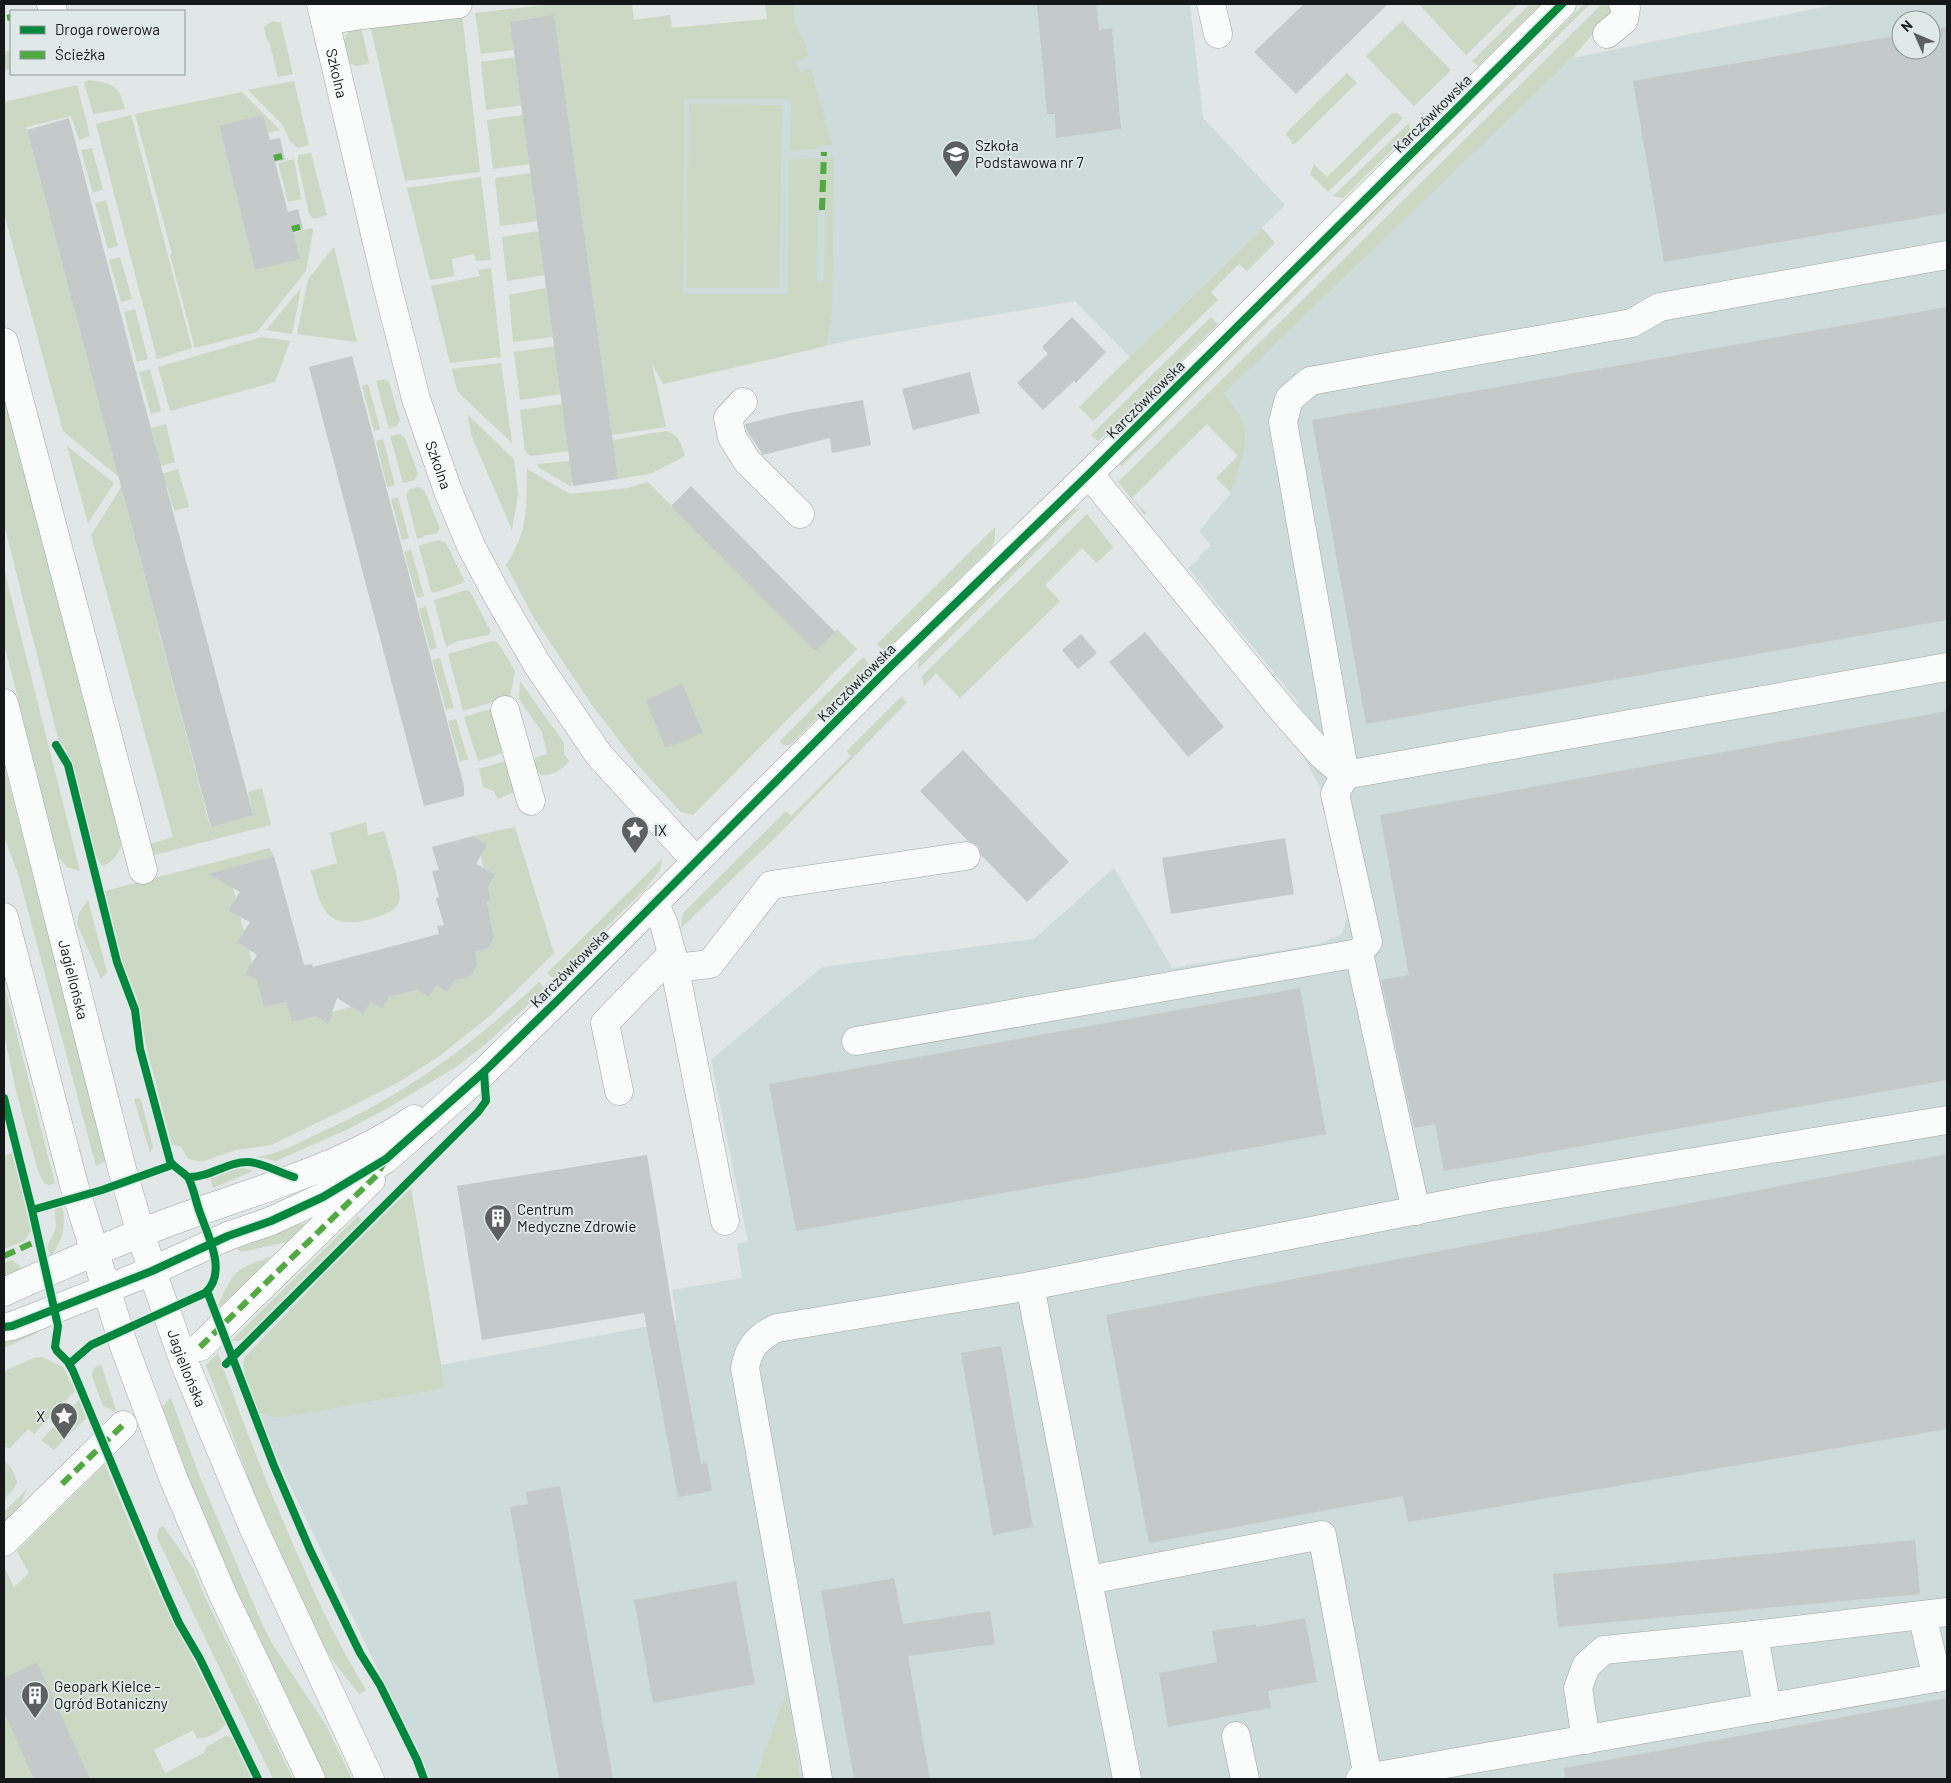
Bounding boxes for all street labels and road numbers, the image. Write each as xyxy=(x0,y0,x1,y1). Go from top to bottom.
street label: Szkolna xyxy=(323,47,352,100)
street label: Karczówkowska xyxy=(1389,70,1475,156)
street label: Karczówkowska xyxy=(1102,356,1188,442)
street label: Szkolna xyxy=(422,438,456,491)
street label: Karczówkowska xyxy=(813,639,899,725)
street label: Karczówkowska xyxy=(526,925,612,1011)
street label: Jagiellońska xyxy=(55,937,93,1021)
street label: Jagiellońska xyxy=(164,1327,211,1409)

